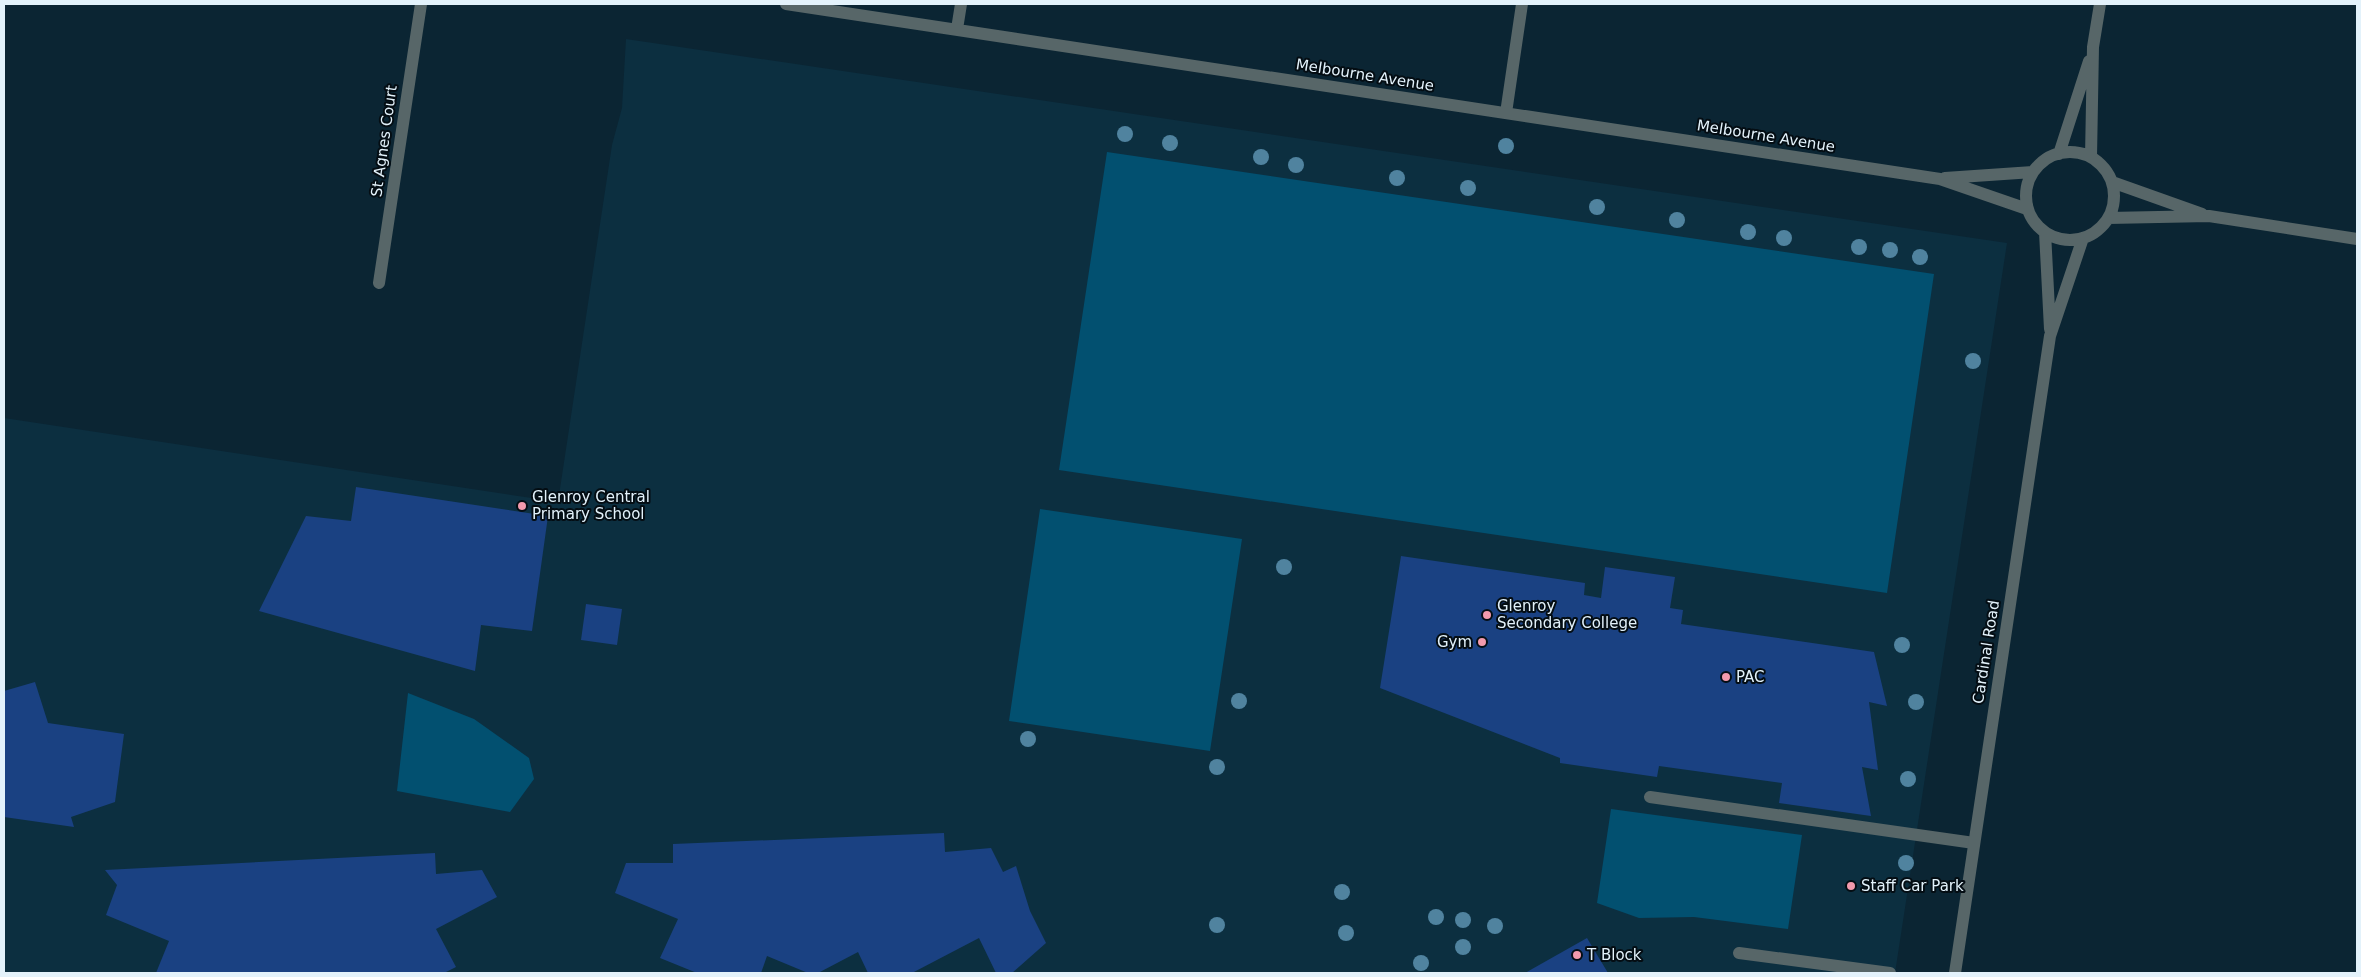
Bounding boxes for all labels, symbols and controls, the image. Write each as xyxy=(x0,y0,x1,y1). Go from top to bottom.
street label: Melbourne Avenue xyxy=(1295,55,1435,95)
street label: St Agnes Court xyxy=(367,84,401,198)
street label: Melbourne Avenue xyxy=(1696,116,1836,156)
place label: Glenroy Central Primary School xyxy=(532,488,650,523)
marker: Glenroy Central Primary School xyxy=(516,500,528,512)
place label: Glenroy Secondary College xyxy=(1497,597,1637,632)
street label: Cardinal Road xyxy=(1969,599,2003,705)
marker: Glenroy Secondary College xyxy=(1481,609,1493,621)
place label: Gym xyxy=(1437,633,1472,651)
marker: Gym xyxy=(1476,636,1488,648)
place label: PAC xyxy=(1736,668,1765,686)
marker: PAC xyxy=(1720,671,1732,683)
place label: Staff Car Park xyxy=(1861,877,1964,895)
marker: Staff Car Park xyxy=(1845,880,1857,892)
place label: T Block xyxy=(1586,946,1642,964)
marker: T Block xyxy=(1571,949,1583,961)

